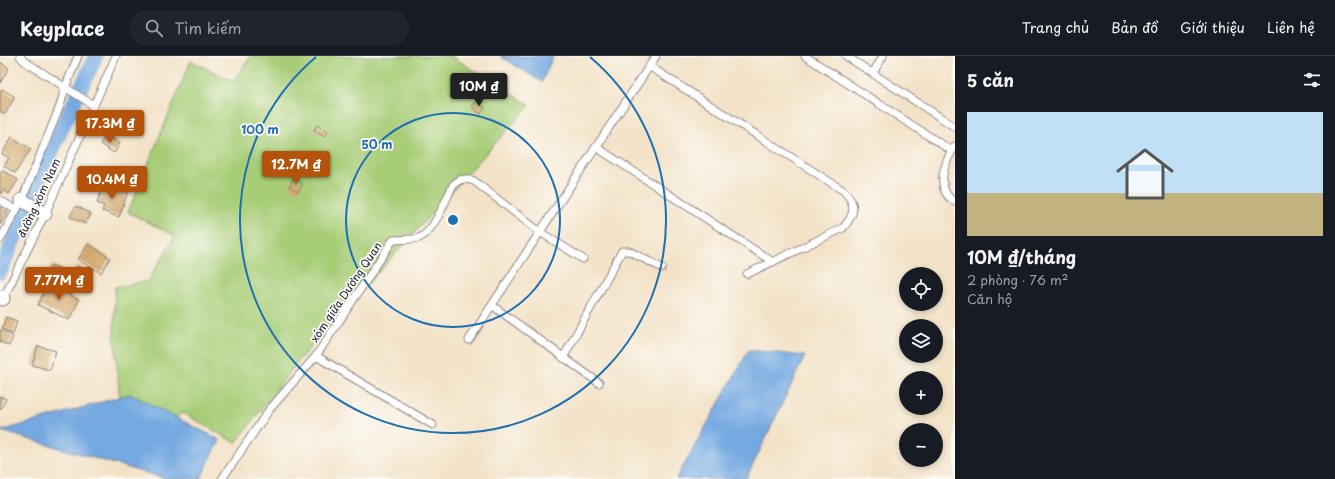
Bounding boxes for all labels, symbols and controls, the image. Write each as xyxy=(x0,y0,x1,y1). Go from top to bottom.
search box xyxy=(129,10,409,46)
text: Keyplace xyxy=(20,14,105,42)
text: Tìm kiếm xyxy=(175,16,242,39)
icon: search xyxy=(143,17,165,39)
text: Trang chủ xyxy=(1022,17,1089,38)
text: Bản đồ xyxy=(1111,17,1158,38)
text: Giới thiệu xyxy=(1180,17,1245,38)
text: Liên hệ xyxy=(1267,17,1315,38)
text: 5 căn xyxy=(967,67,1014,93)
icon: filters xyxy=(1301,69,1323,91)
pin: 10M ₫ xyxy=(451,73,507,107)
text: 10M ₫ xyxy=(459,76,499,95)
pin: 17.3M ₫ xyxy=(73,110,147,144)
text: 17.3M ₫ xyxy=(85,113,135,132)
text: 100 m xyxy=(241,120,279,138)
text: 50 m xyxy=(361,135,393,153)
icon: home xyxy=(1109,138,1181,210)
pin: 12.7M ₫ xyxy=(259,151,333,185)
text: 12.7M ₫ xyxy=(271,154,321,173)
street label: đường xóm Nam xyxy=(13,155,64,240)
pin: 10.4M ₫ xyxy=(75,166,149,200)
text: 10.4M ₫ xyxy=(86,169,138,188)
centre of rings xyxy=(446,213,460,227)
street label: xóm giữa Dương Quan xyxy=(306,238,386,345)
text: 10M ₫/tháng xyxy=(967,244,1076,270)
pin: 7.77M ₫ xyxy=(22,267,96,301)
map controls xyxy=(899,267,943,467)
button: locate xyxy=(899,267,943,311)
text: 7.77M ₫ xyxy=(34,270,84,289)
text: 2 phòng · 76 m² xyxy=(967,270,1068,289)
text: Căn hộ xyxy=(967,289,1012,308)
button: layers xyxy=(899,319,943,363)
button: + xyxy=(899,371,943,415)
button: − xyxy=(899,423,943,467)

